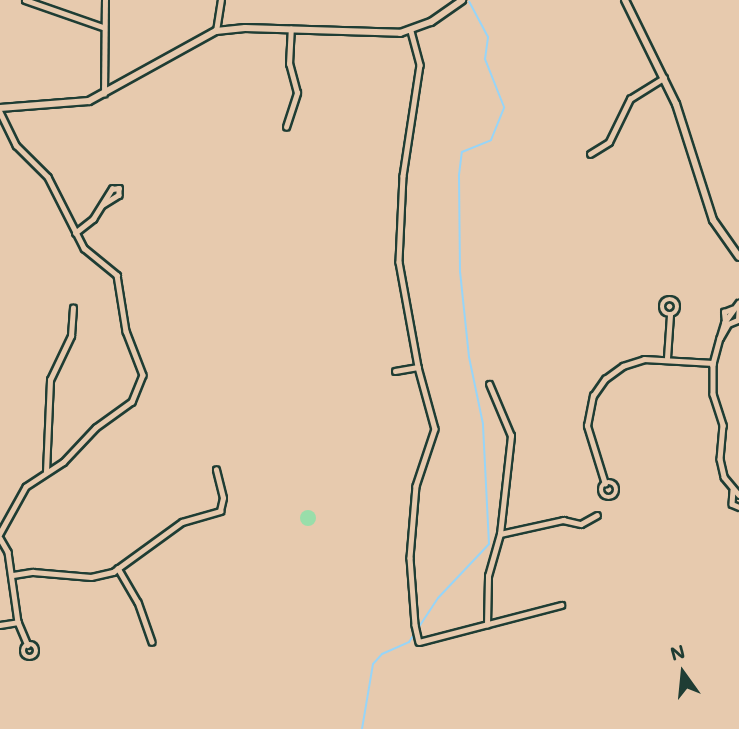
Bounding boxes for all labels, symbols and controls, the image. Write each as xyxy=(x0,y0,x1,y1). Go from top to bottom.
north arrow xyxy=(648,638,718,708)
text: N xyxy=(667,638,688,666)

